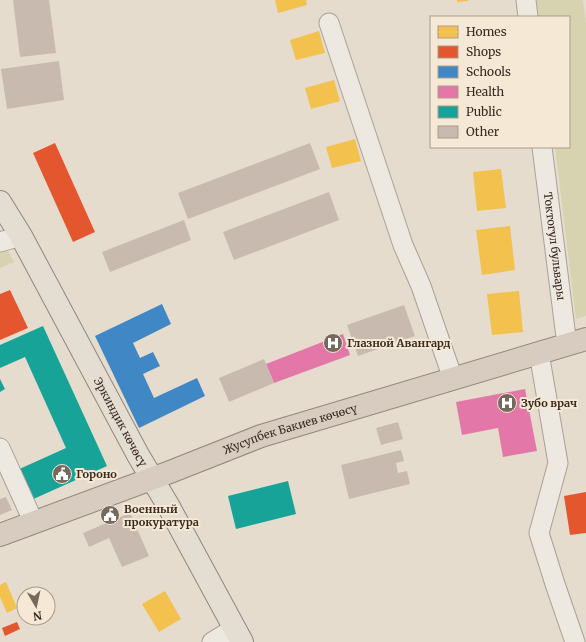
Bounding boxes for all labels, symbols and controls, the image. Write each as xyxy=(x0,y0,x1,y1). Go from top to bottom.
legend xyxy=(430,16,570,148)
text: Homes xyxy=(466,24,507,39)
text: Shops xyxy=(466,44,501,59)
text: Schools xyxy=(466,64,511,79)
text: Health xyxy=(466,84,504,99)
text: Public xyxy=(466,104,502,119)
text: Other xyxy=(466,124,500,139)
street label: Токтогул бульвары xyxy=(541,191,568,301)
hospital icon: Глазной Авангард xyxy=(322,332,344,354)
place label: Глазной Авангард xyxy=(347,336,451,350)
street label: Эркиндик көчөсү xyxy=(91,375,150,469)
hospital icon: Зубо врач xyxy=(496,392,518,414)
place label: Зубо врач xyxy=(521,396,577,410)
street label: Жусупбек Бакиев көчөсү xyxy=(221,401,359,457)
public building icon: Гороно xyxy=(51,463,73,485)
place label: Гороно xyxy=(76,467,117,481)
place label: Военный прокуратура xyxy=(124,502,199,529)
public building icon: Военный прокуратура xyxy=(99,504,121,526)
north arrow xyxy=(16,586,56,626)
text: N xyxy=(32,608,43,624)

